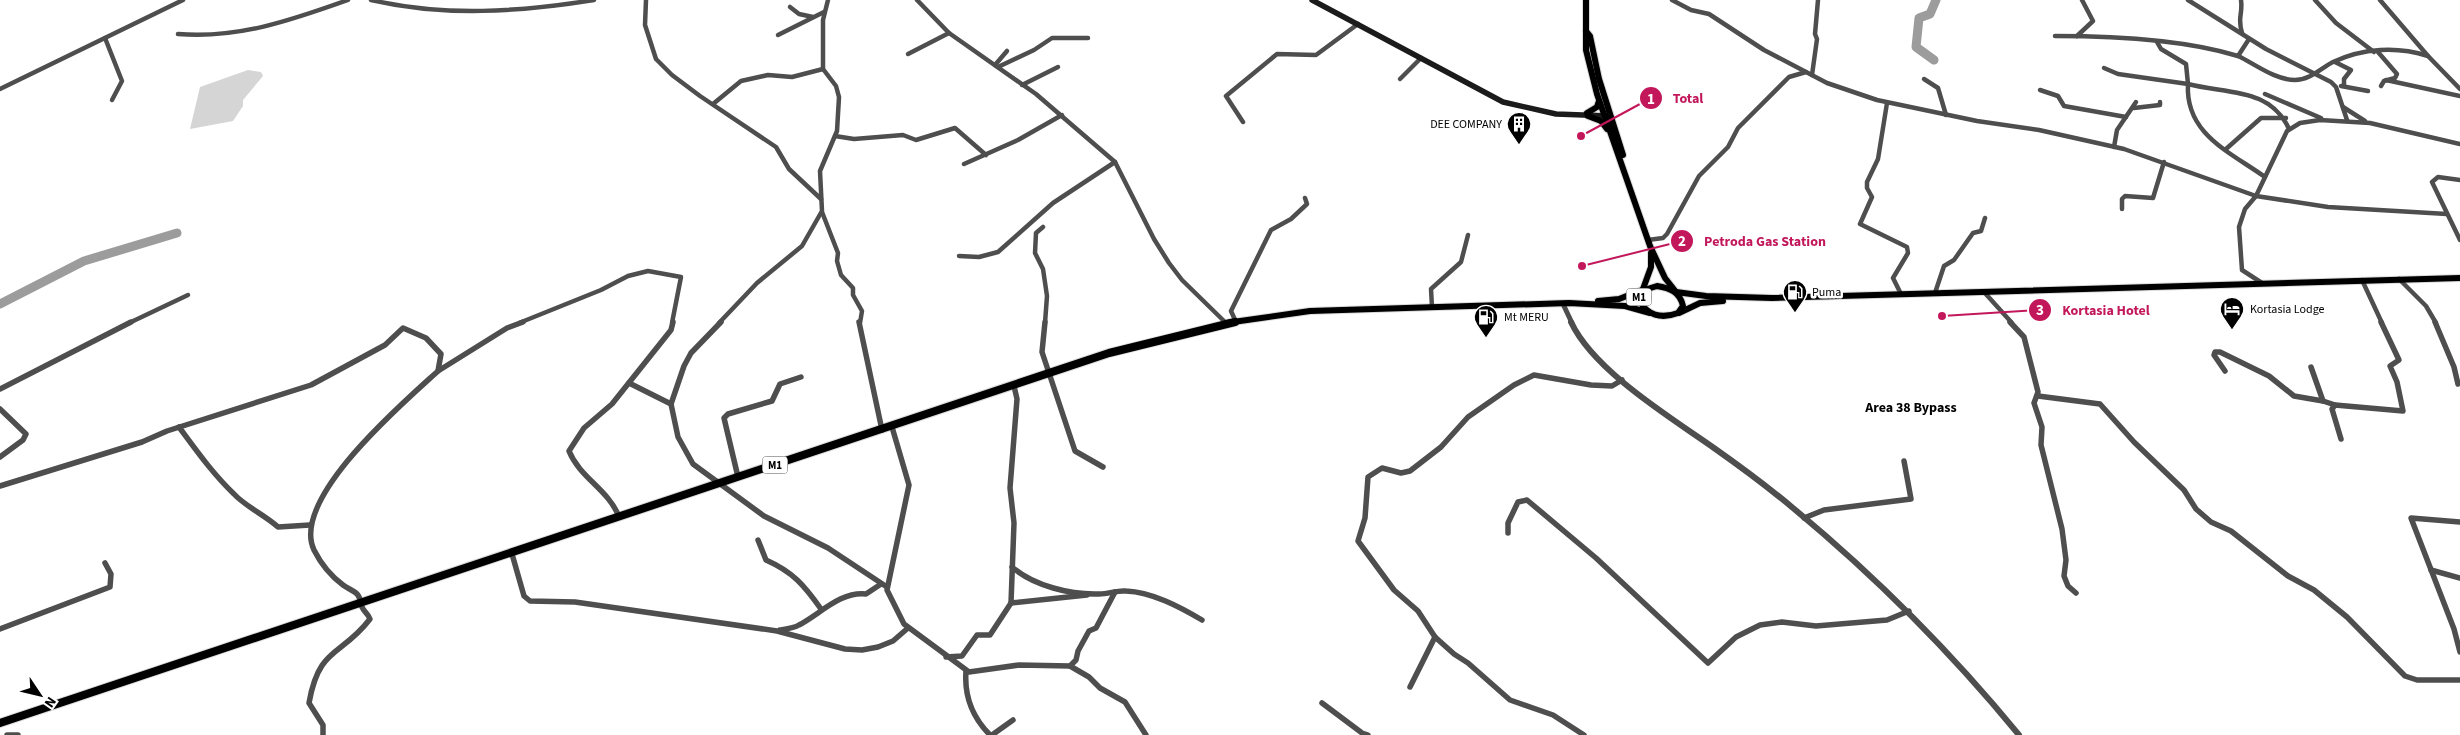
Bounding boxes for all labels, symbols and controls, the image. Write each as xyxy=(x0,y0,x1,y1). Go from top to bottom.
callout: Total xyxy=(1638,84,1714,113)
text: 1 xyxy=(1647,89,1655,110)
text: Total xyxy=(1673,89,1703,109)
building icon: DEE COMPANY xyxy=(1506,111,1532,145)
place label: DEE COMPANY xyxy=(1430,116,1502,133)
callout: Petroda Gas Station xyxy=(1669,226,1836,255)
text: 2 xyxy=(1678,231,1686,252)
text: Petroda Gas Station xyxy=(1704,232,1826,252)
fuel station icon: Puma xyxy=(1782,279,1808,313)
place label: Puma xyxy=(1812,284,1841,301)
road number: M1 xyxy=(1626,288,1652,306)
callout: Kortasia Hotel xyxy=(2027,295,2160,324)
hotel icon: Kortasia Lodge xyxy=(2219,296,2245,330)
text: 3 xyxy=(2036,300,2044,321)
text: Kortasia Hotel xyxy=(2062,301,2150,321)
place label: Kortasia Lodge xyxy=(2250,301,2325,318)
fuel station icon: Mt MERU xyxy=(1473,304,1499,338)
place label: Mt MERU xyxy=(1504,309,1549,326)
district label: Area 38 Bypass xyxy=(1864,398,1957,418)
road number: M1 xyxy=(762,456,788,474)
north arrow xyxy=(15,670,65,720)
text: N xyxy=(39,692,61,711)

